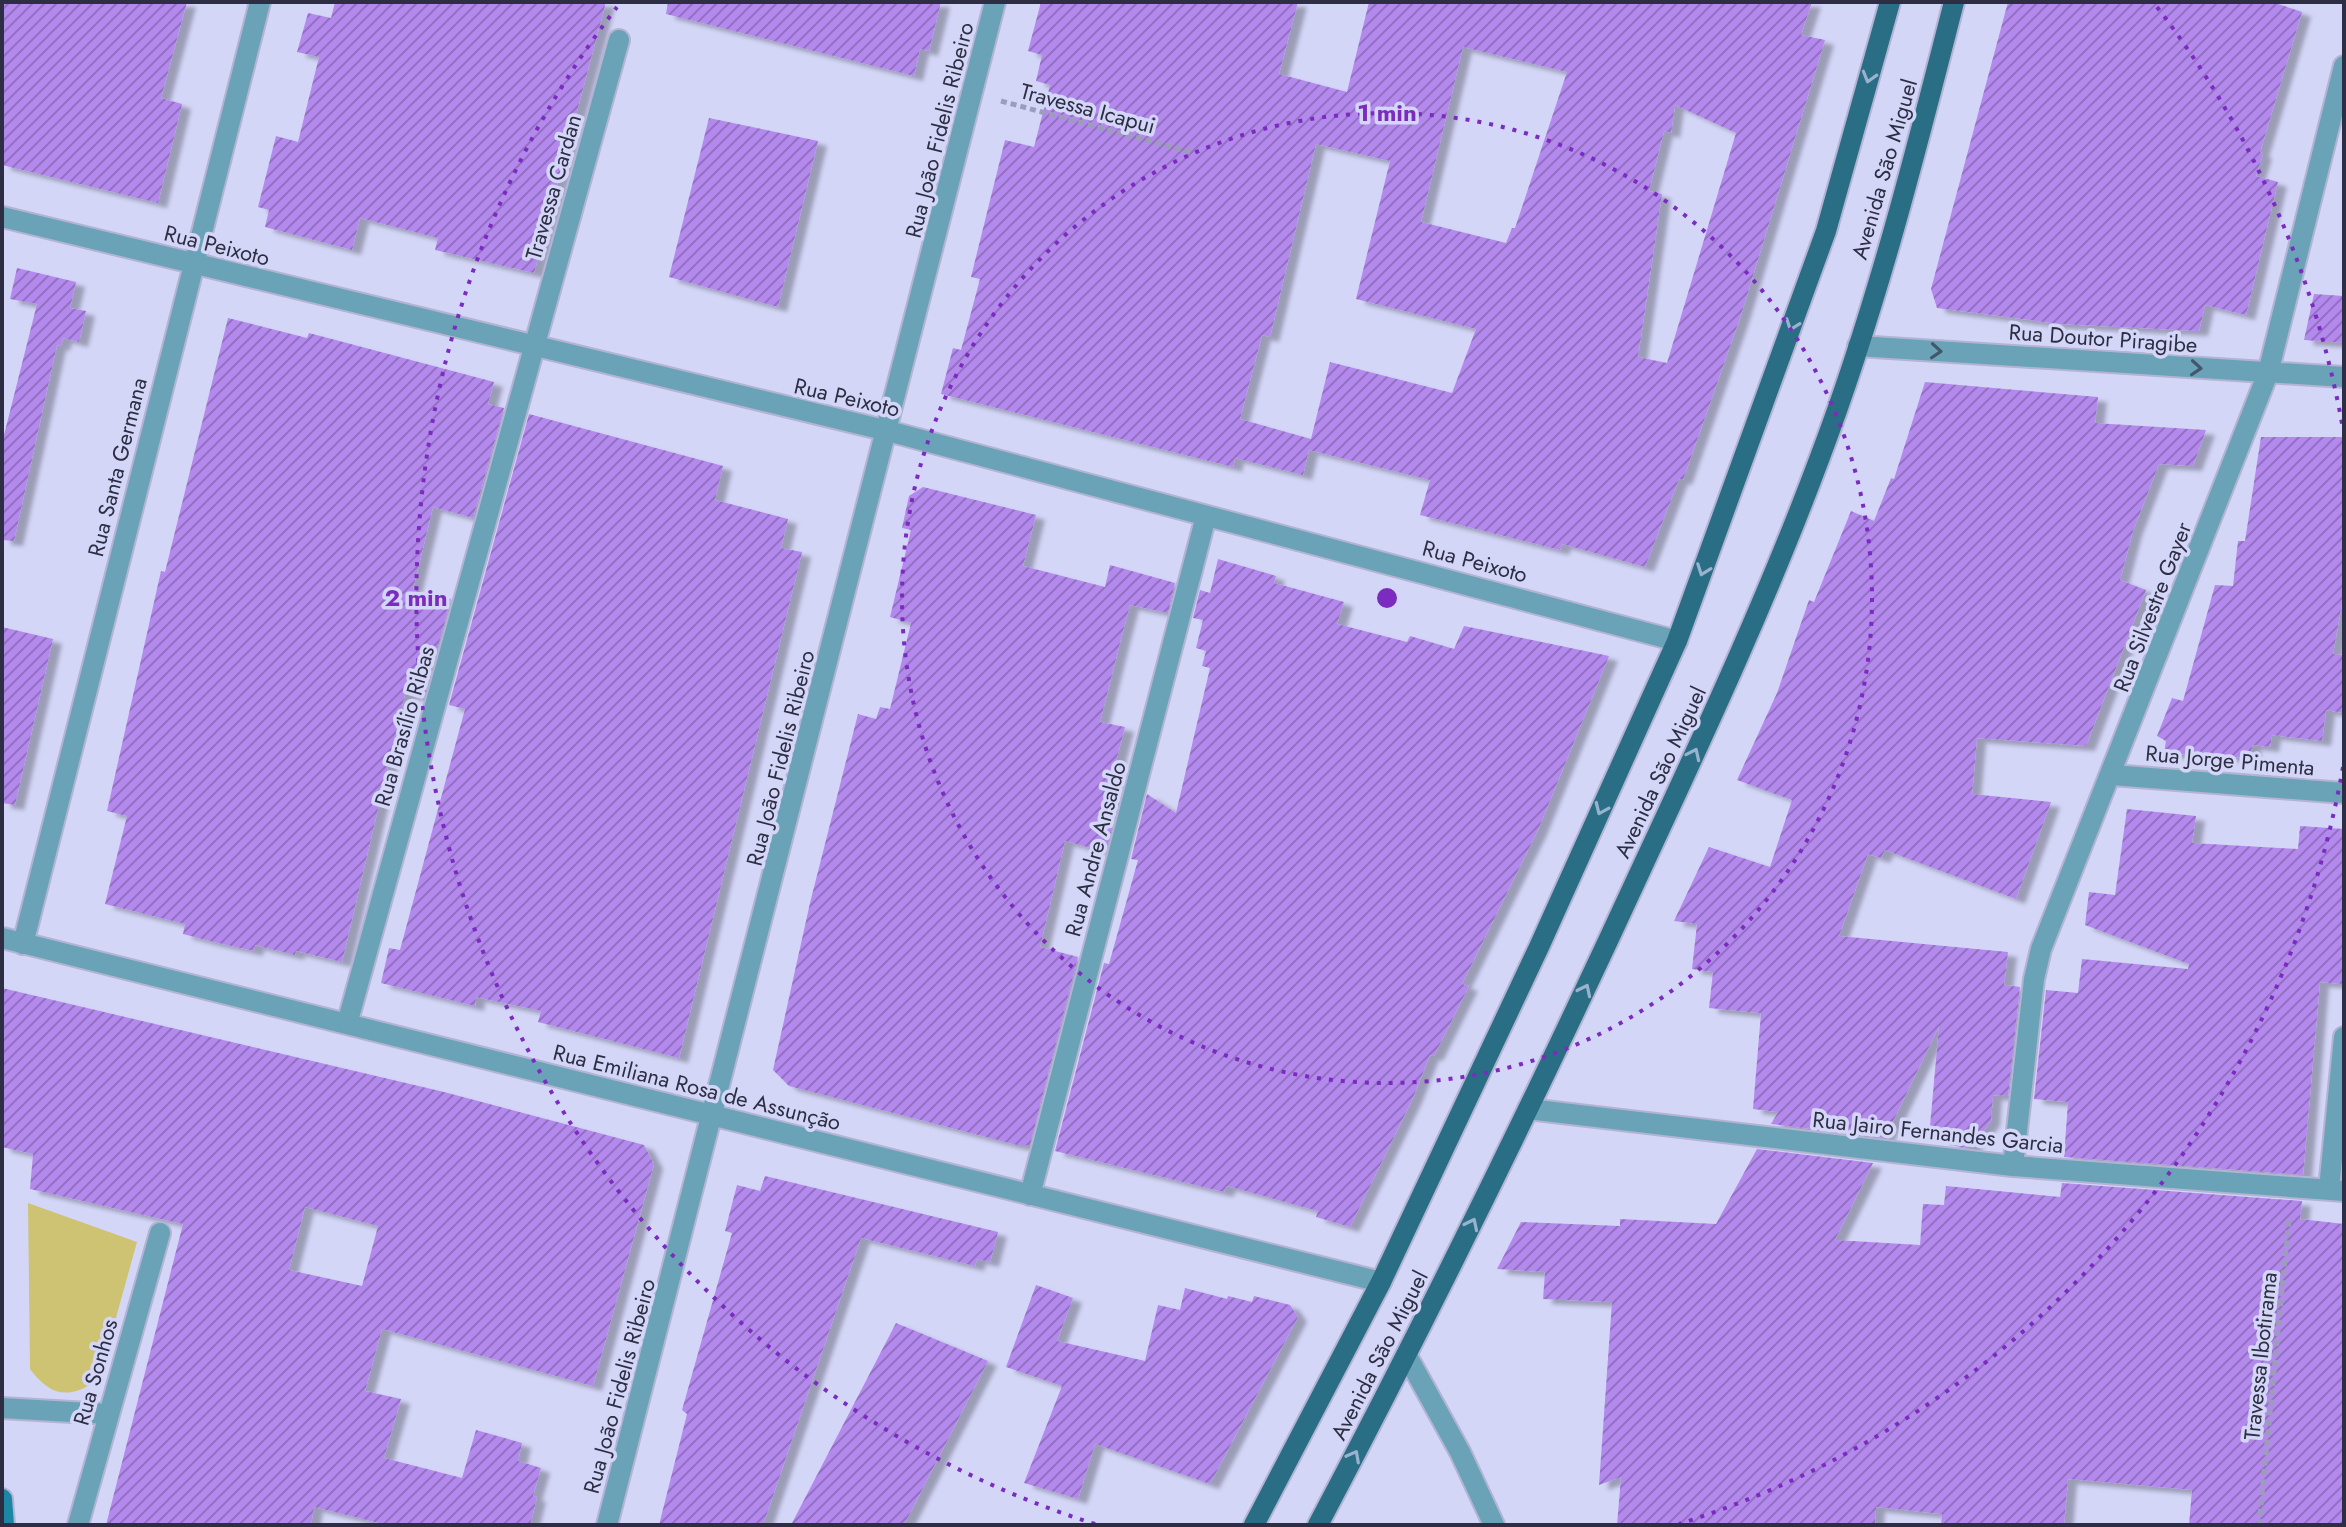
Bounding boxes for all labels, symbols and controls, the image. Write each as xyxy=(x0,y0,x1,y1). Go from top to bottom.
street label: Rua João Fidelis Ribeiro xyxy=(897,19,981,241)
one-way arrow xyxy=(1861,70,1878,84)
street label: Travessa Icapui xyxy=(1017,75,1159,141)
street label: Avenida São Miguel xyxy=(1843,75,1925,263)
text: 1 min xyxy=(1357,95,1417,130)
street label: Travessa Cardan xyxy=(517,111,589,263)
street label: Rua Peixoto xyxy=(161,216,273,274)
street label: Rua Doutor Piragibe xyxy=(2008,315,2198,361)
one-way arrow xyxy=(1785,318,1802,332)
one-way arrow xyxy=(1930,342,1943,359)
one-way arrow xyxy=(2190,359,2203,376)
street label: Rua Peixoto xyxy=(791,369,903,425)
street label: Rua Santa Germana xyxy=(79,374,155,560)
street label: Rua Silvestre Gayer xyxy=(2105,517,2199,697)
street label: Rua Peixoto xyxy=(1419,532,1531,590)
one-way arrow xyxy=(1696,562,1713,576)
text: 2 min xyxy=(384,580,448,615)
centre of rings xyxy=(1373,584,1401,612)
street label: Rua Brasílio Ribas xyxy=(366,642,442,810)
street label: Rua João Fidelis Ribeiro xyxy=(738,647,822,869)
street label: Avenida São Miguel xyxy=(1606,681,1714,863)
street label: Rua Jorge Pimenta xyxy=(2144,737,2316,783)
one-way arrow xyxy=(1684,748,1700,762)
street label: Rua Andre Ansaldo xyxy=(1056,758,1134,940)
one-way arrow xyxy=(1595,801,1611,815)
one-way arrow xyxy=(1575,984,1591,999)
street label: Rua Emiliana Rosa de Assunção xyxy=(550,1036,844,1138)
street label: Rua Jairo Fernandes Garcia xyxy=(1811,1103,2065,1161)
one-way arrow xyxy=(1462,1218,1478,1232)
street label: Avenida São Miguel xyxy=(1322,1265,1436,1445)
street label: Travessa Ibotirama xyxy=(2235,1270,2285,1442)
street label: Rua João Fidelis Ribeiro xyxy=(575,1275,663,1497)
street label: Rua Sonhos xyxy=(65,1315,125,1429)
one-way arrow xyxy=(1345,1450,1360,1464)

